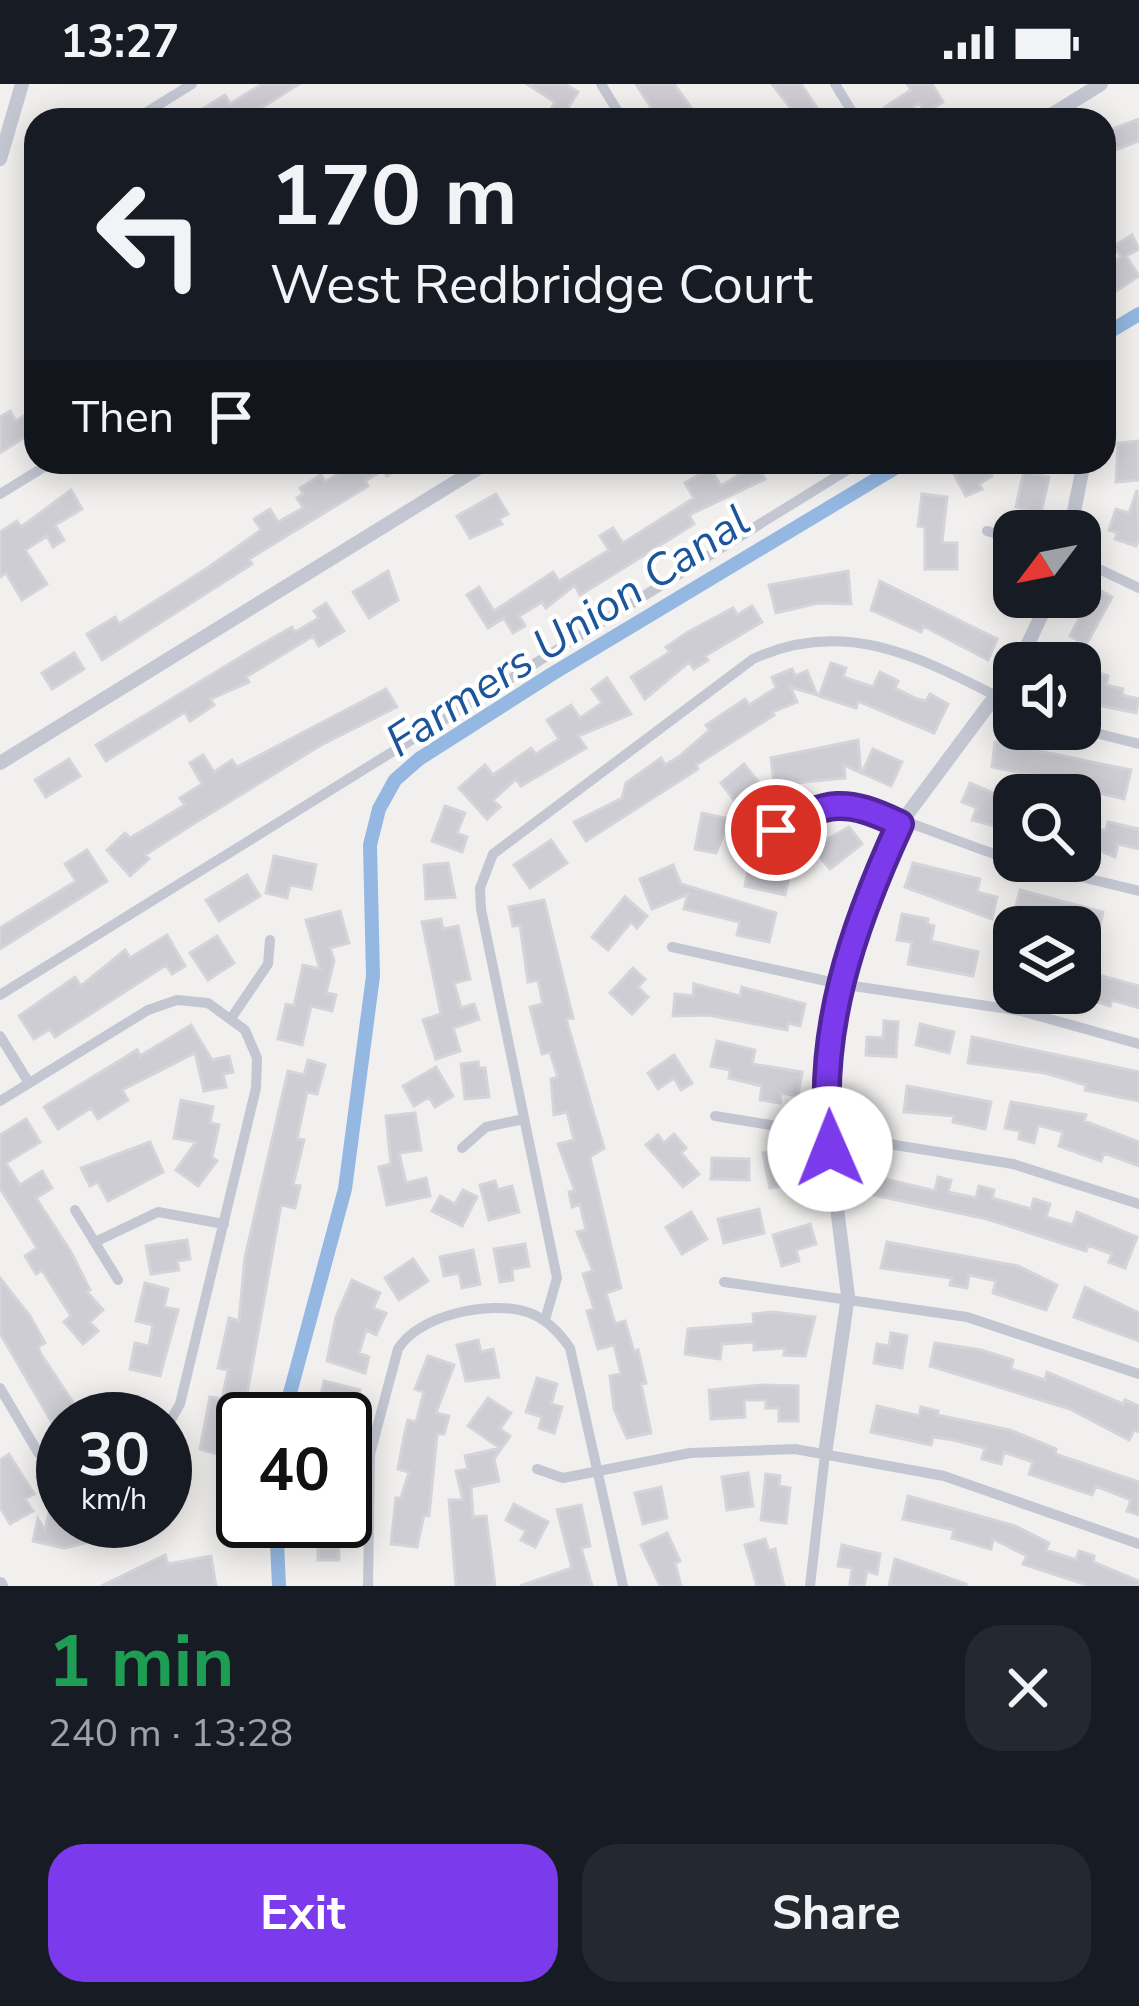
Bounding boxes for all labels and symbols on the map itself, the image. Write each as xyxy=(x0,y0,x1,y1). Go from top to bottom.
water label: Farmers Union Canal xyxy=(374,490,762,772)
north arrow xyxy=(993,510,1101,618)
pin xyxy=(725,779,827,881)
position arrow xyxy=(767,1086,893,1212)
speed limit sign: 40 xyxy=(216,1392,372,1548)

